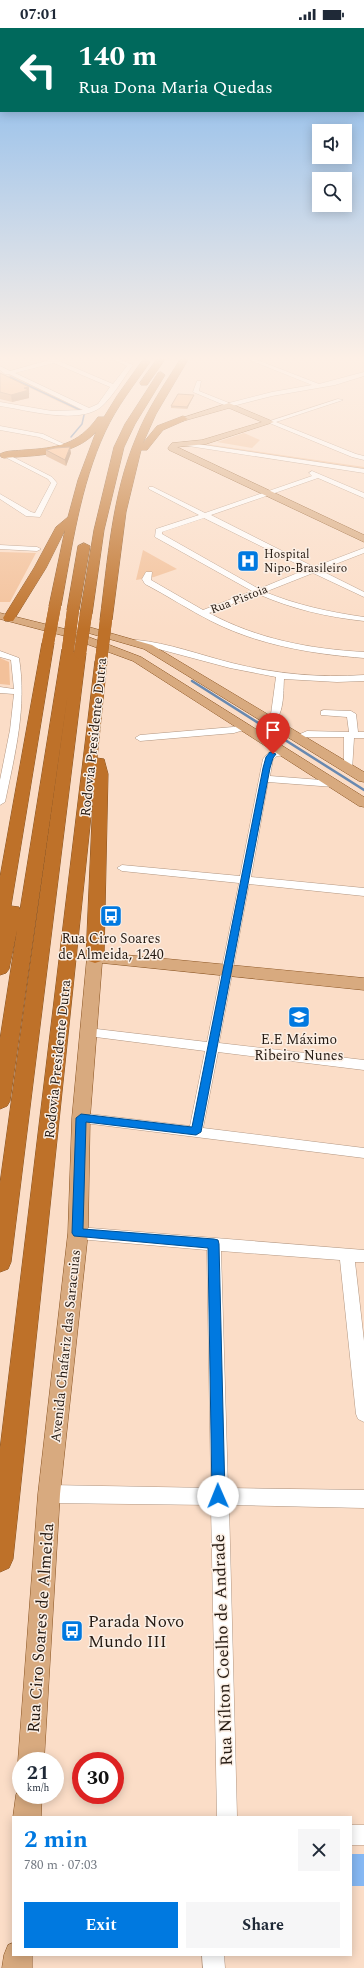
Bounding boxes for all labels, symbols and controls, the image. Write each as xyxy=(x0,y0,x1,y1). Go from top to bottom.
text: 07:01 xyxy=(20,3,58,26)
text: 140 m xyxy=(78,35,157,78)
icon: left xyxy=(12,44,64,96)
text: Rua Dona Maria Quedas xyxy=(78,74,273,101)
map controls xyxy=(312,124,352,212)
button: sound xyxy=(312,124,352,164)
button: search xyxy=(312,172,352,212)
place label: Hospital Nipo-Brasileiro xyxy=(264,545,347,578)
hospital icon: Hospital Nipo-Brasileiro xyxy=(235,548,261,574)
street label: Rua Pistoia xyxy=(208,580,271,619)
street label: Rodovia Presidente Dutra xyxy=(75,656,112,818)
pin xyxy=(256,713,290,754)
icon: arrive xyxy=(262,719,284,741)
bus stop icon: Rua Ciro Soares de Almeida, 1240 xyxy=(98,903,124,929)
place label: Rua Ciro Soares de Almeida, 1240 xyxy=(58,928,164,965)
street label: Rodovia Presidente Dutra xyxy=(39,978,76,1140)
school or university icon: E.E Máximo Ribeiro Nunes xyxy=(286,1004,312,1030)
place label: E.E Máximo Ribeiro Nunes xyxy=(254,1029,344,1066)
street label: Avenida Chafariz das Saracuias xyxy=(45,1248,86,1444)
position arrow xyxy=(197,1475,239,1517)
street label: Rua Ciro Soares de Almeida xyxy=(21,1522,61,1734)
street label: Rua Nílton Coelho de Andrade xyxy=(206,1534,240,1766)
place label: Parada Novo Mundo III xyxy=(88,1609,184,1655)
bus stop icon: Parada Novo Mundo III xyxy=(59,1618,85,1644)
speed limit sign: 30 xyxy=(72,1752,124,1804)
text: 21 xyxy=(27,1758,49,1788)
text: km/h xyxy=(27,1780,49,1796)
text: 2 min xyxy=(24,1822,88,1858)
button: close xyxy=(298,1829,340,1871)
text: 780 m · 07:03 xyxy=(24,1855,97,1875)
button: Exit xyxy=(24,1902,178,1948)
button: Share xyxy=(186,1902,340,1948)

